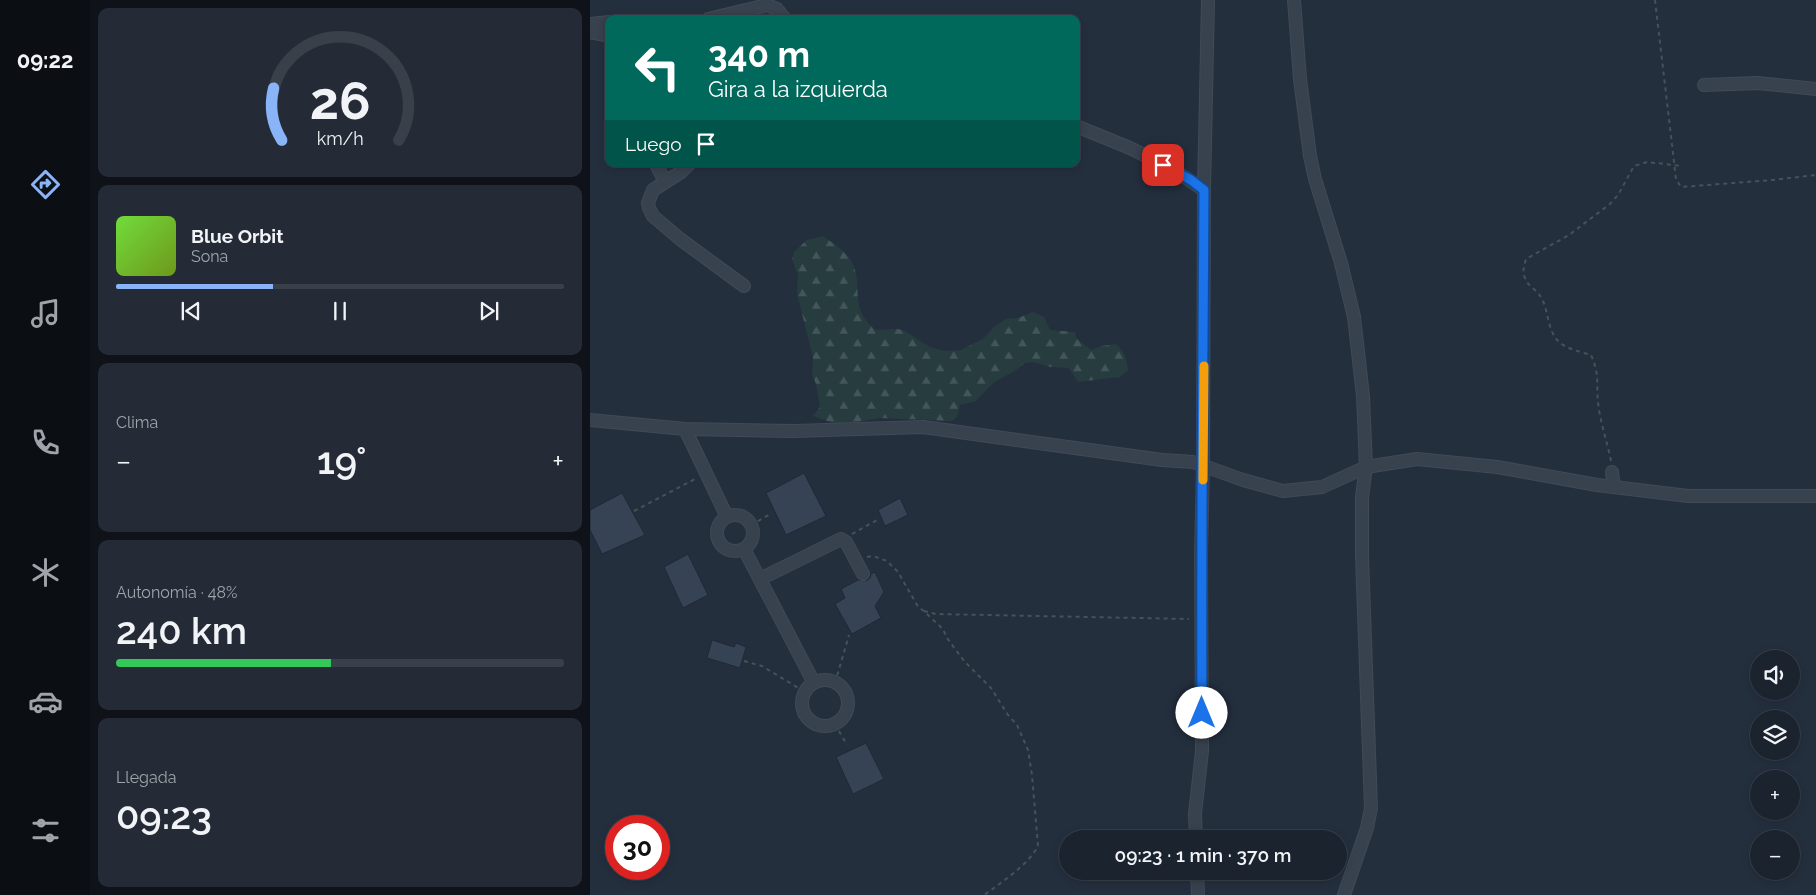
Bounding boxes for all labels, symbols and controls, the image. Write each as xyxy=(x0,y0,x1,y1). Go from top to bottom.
text: 340 m xyxy=(708,34,810,75)
icon: left xyxy=(625,35,690,100)
text: 09:22 xyxy=(17,47,73,73)
text: 26 xyxy=(310,70,370,131)
text: Gira a la izquierda xyxy=(708,76,888,102)
text: km/h xyxy=(316,128,364,149)
icon: arrive xyxy=(692,130,720,158)
text: Luego xyxy=(625,133,682,155)
pin xyxy=(1142,144,1184,186)
icon: arrive xyxy=(1149,151,1177,179)
icon: directions xyxy=(28,167,63,202)
text: Blue Orbit xyxy=(191,225,283,247)
text: Sona xyxy=(191,247,228,266)
icon: music xyxy=(28,296,63,331)
icon: previous xyxy=(177,297,205,325)
icon: pause xyxy=(326,297,354,325)
icon: next xyxy=(475,297,503,325)
text: Clima xyxy=(116,413,158,432)
icon: phone xyxy=(28,425,63,460)
text: 19° xyxy=(317,438,367,483)
text: − xyxy=(116,445,131,478)
text: + xyxy=(552,445,564,478)
icon: climate xyxy=(28,555,63,590)
text: Autonomía · 48% xyxy=(116,583,237,602)
text: 240 km xyxy=(116,608,247,653)
map controls xyxy=(1750,650,1800,880)
button: sound xyxy=(1750,650,1800,700)
icon: car xyxy=(28,684,63,719)
position arrow xyxy=(1175,686,1227,738)
button: layers xyxy=(1750,710,1800,760)
text: Llegada xyxy=(116,768,176,787)
button: + xyxy=(1750,770,1800,820)
text: 09:23 xyxy=(116,793,212,838)
icon: filters xyxy=(28,813,63,848)
speed limit sign: 30 xyxy=(605,815,670,880)
button: − xyxy=(1750,830,1800,880)
text: 09:23 · 1 min · 370 m xyxy=(1115,844,1291,866)

